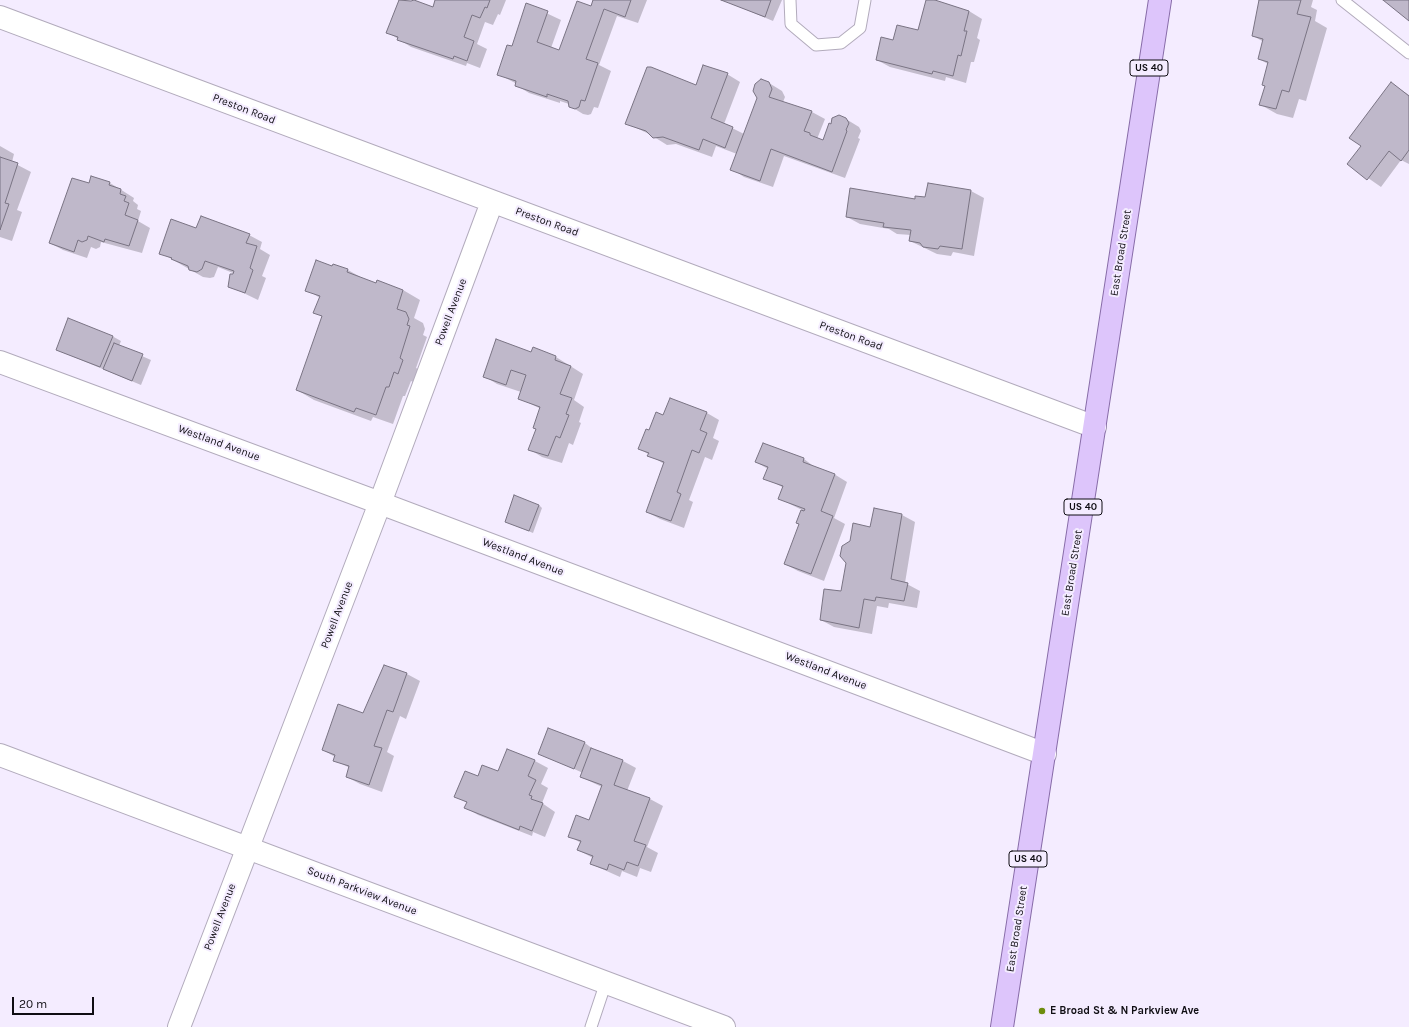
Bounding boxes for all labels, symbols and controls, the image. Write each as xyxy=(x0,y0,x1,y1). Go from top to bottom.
road number: US 40 xyxy=(1130,60,1168,76)
street label: Preston Road xyxy=(211,91,277,127)
street label: Preston Road xyxy=(514,204,580,240)
street label: East Broad Street xyxy=(1108,209,1134,297)
street label: Powell Avenue xyxy=(432,277,470,347)
street label: Preston Road xyxy=(818,318,884,354)
street label: Westland Avenue xyxy=(176,422,262,464)
road number: US 40 xyxy=(1064,499,1102,515)
street label: East Broad Street xyxy=(1059,529,1085,617)
street label: Westland Avenue xyxy=(480,535,566,579)
street label: Powell Avenue xyxy=(318,580,356,650)
street label: Westland Avenue xyxy=(783,649,869,693)
road number: US 40 xyxy=(1009,851,1047,867)
street label: South Parkview Avenue xyxy=(305,864,419,918)
street label: Powell Avenue xyxy=(201,882,239,952)
street label: East Broad Street xyxy=(1004,885,1030,973)
scale bar xyxy=(14,989,96,1015)
text: 20 m xyxy=(19,997,47,1011)
place label: E Broad St & N Parkview Ave xyxy=(1050,1004,1199,1018)
marker: E Broad St & N Parkview Ave xyxy=(1037,1006,1047,1016)

